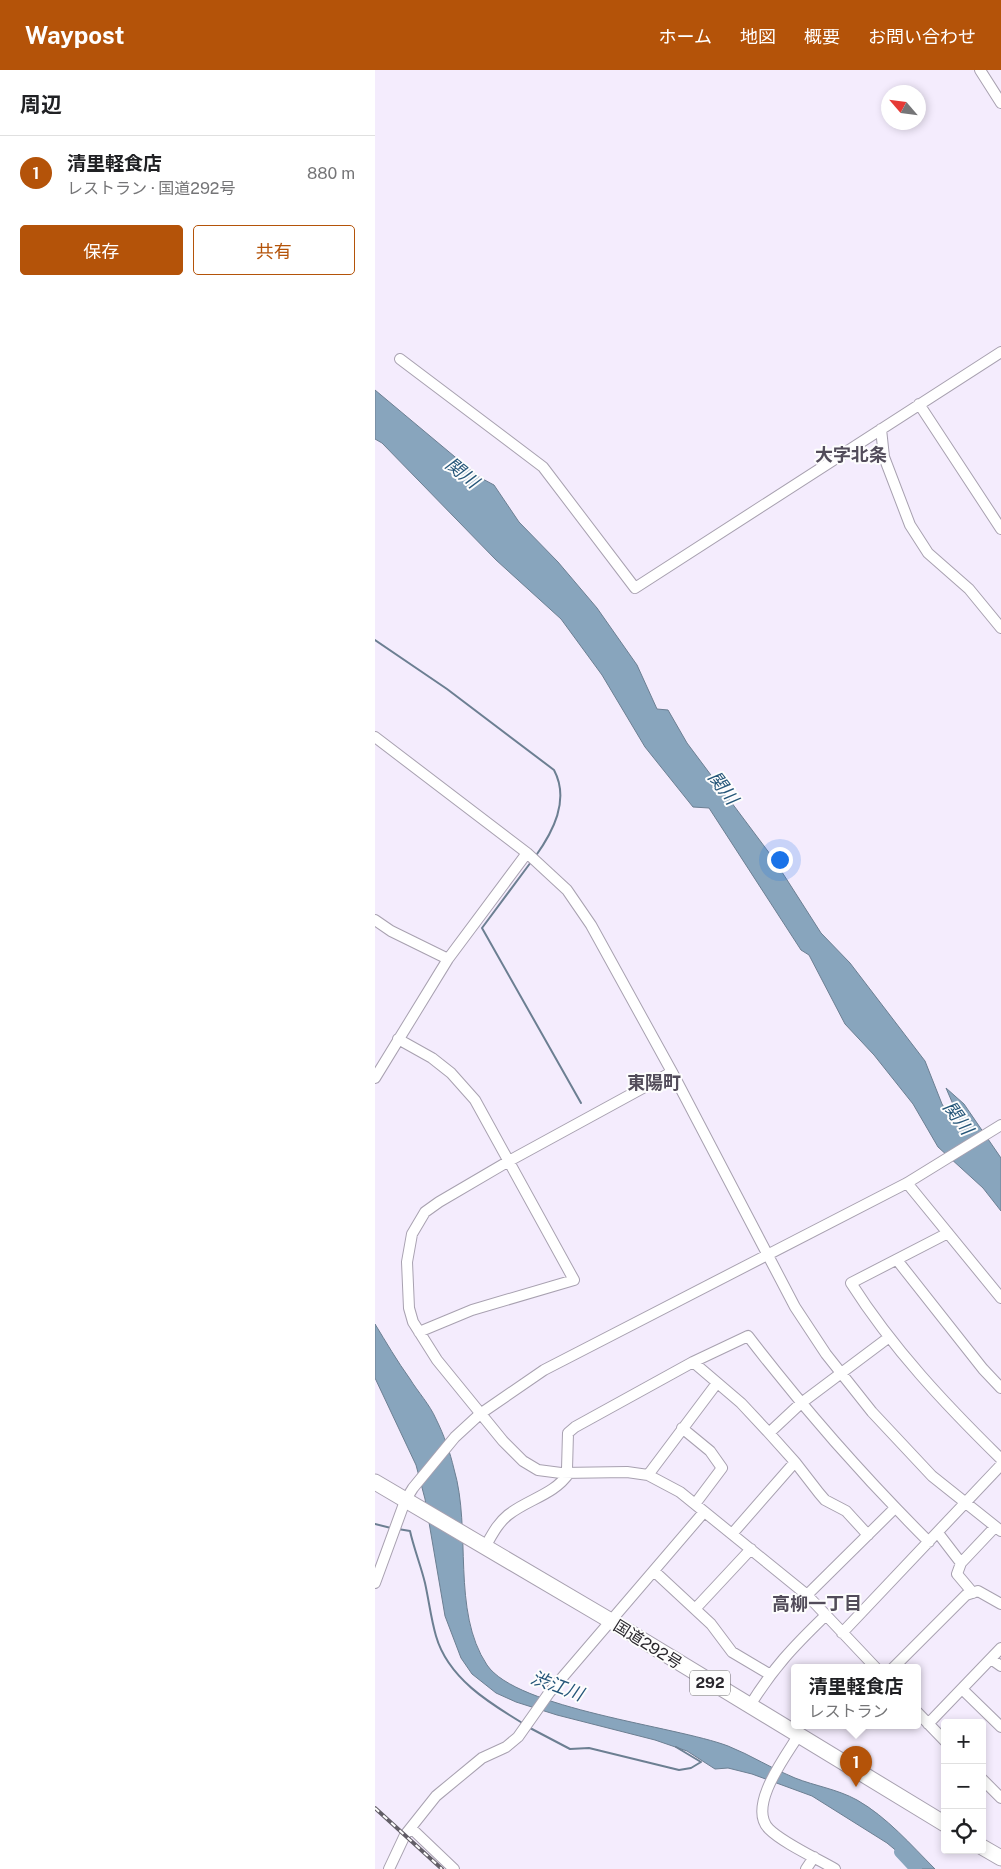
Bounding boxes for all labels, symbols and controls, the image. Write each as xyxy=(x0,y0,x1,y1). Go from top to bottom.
text: Waypost xyxy=(25,21,125,49)
text: ホーム xyxy=(659,26,712,47)
text: 地図 xyxy=(740,26,776,47)
text: 概要 xyxy=(804,26,840,47)
text: お問い合わせ xyxy=(868,26,976,47)
north arrow xyxy=(881,85,926,130)
text: 周辺 xyxy=(20,92,62,117)
text: 清里軽食店 xyxy=(67,152,162,174)
text: 1 xyxy=(33,164,39,183)
text: 880 m xyxy=(307,164,355,183)
text: レストラン · 国道292号 xyxy=(67,179,235,198)
button: 保存 xyxy=(20,225,183,275)
button: 共有 xyxy=(193,225,355,275)
district label: 大字北条 xyxy=(815,444,887,465)
water label: 関川 xyxy=(442,453,484,493)
water label: 関川 xyxy=(704,767,744,810)
your location xyxy=(767,847,793,873)
district label: 東陽町 xyxy=(627,1072,681,1093)
water label: 関川 xyxy=(939,1097,979,1140)
district label: 高柳一丁目 xyxy=(772,1593,862,1614)
street label: 国道292号 xyxy=(610,1616,685,1673)
popup xyxy=(791,1664,921,1729)
water label: 渋江川 xyxy=(528,1666,588,1705)
road number: 292 xyxy=(690,1670,730,1696)
text: 清里軽食店 xyxy=(808,1675,904,1697)
text: レストラン xyxy=(808,1702,889,1721)
map controls xyxy=(941,1719,986,1854)
button: + xyxy=(941,1719,986,1764)
pin: 1 xyxy=(840,1746,872,1787)
button: − xyxy=(941,1764,986,1809)
button: locate xyxy=(941,1809,986,1854)

